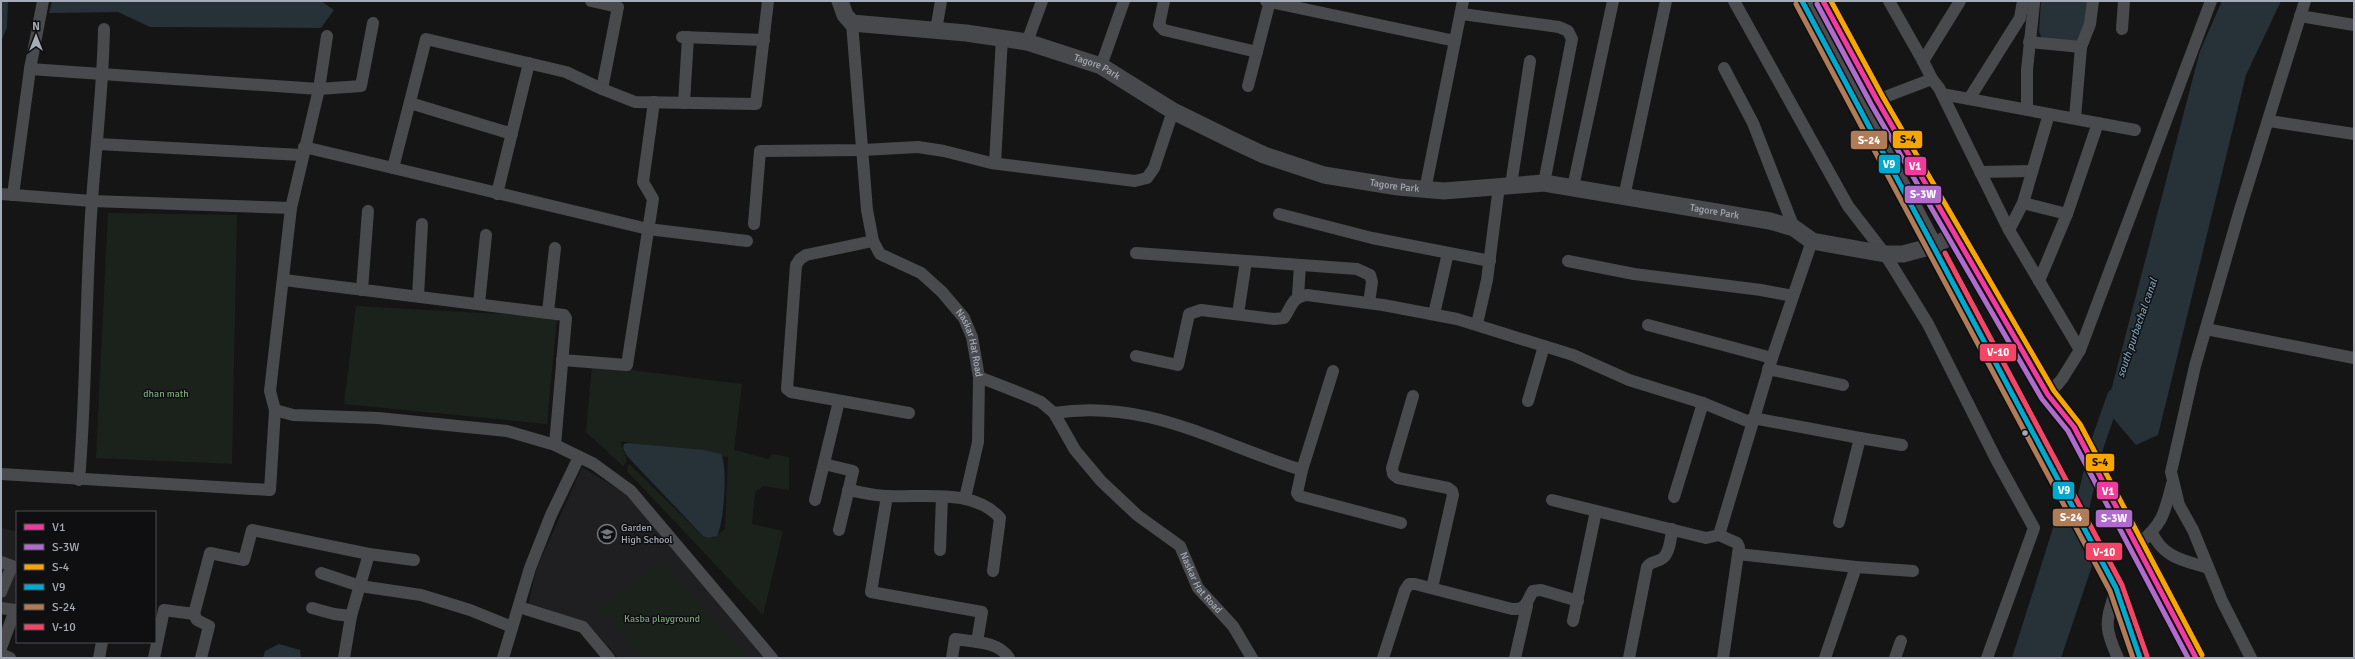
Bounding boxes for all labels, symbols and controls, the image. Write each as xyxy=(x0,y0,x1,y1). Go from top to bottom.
north arrow xyxy=(16,16,56,56)
text: N xyxy=(32,20,40,33)
street label: Tagore Park xyxy=(1072,52,1122,82)
line badge: S-24 xyxy=(1850,130,1888,150)
line badge: S-4 xyxy=(1892,130,1923,149)
text: S-4 xyxy=(1900,133,1916,146)
text: S-24 xyxy=(1858,134,1880,147)
line badge: V9 xyxy=(1878,154,1901,174)
line badge: V1 xyxy=(1904,156,1927,176)
text: V9 xyxy=(1883,158,1895,171)
text: V1 xyxy=(1909,160,1921,173)
street label: Tagore Park xyxy=(1369,177,1420,195)
line badge: S-3W xyxy=(1904,185,1942,204)
text: S-3W xyxy=(1910,188,1936,201)
street label: Tagore Park xyxy=(1689,202,1740,222)
water label: south purbachal canal xyxy=(2114,276,2160,379)
street label: Naskar Hat Road xyxy=(953,306,985,378)
line badge: V-10 xyxy=(1979,343,2017,362)
text: V-10 xyxy=(1987,346,2009,359)
park label: dhan math xyxy=(143,388,189,400)
unlabelled marker xyxy=(2020,428,2030,438)
line badge: S-4 xyxy=(2085,453,2115,472)
text: S-4 xyxy=(2092,456,2108,469)
line badge: V9 xyxy=(2052,481,2075,500)
line badge: V1 xyxy=(2096,481,2119,500)
text: V9 xyxy=(2058,484,2070,497)
text: V1 xyxy=(2102,485,2114,498)
line badge: S-24 xyxy=(2052,508,2090,527)
line badge: S-3W xyxy=(2095,509,2133,528)
legend xyxy=(16,511,156,643)
text: S-24 xyxy=(2060,511,2082,524)
text: S-3W xyxy=(2101,512,2127,525)
text: V1 xyxy=(52,520,65,535)
place label: Garden High School xyxy=(621,522,672,546)
school or university icon: Garden High School xyxy=(596,523,618,545)
text: S-3W xyxy=(52,540,80,555)
line badge: V-10 xyxy=(2085,542,2123,561)
text: V-10 xyxy=(2093,546,2115,559)
street label: Naskar Hat Road xyxy=(1177,550,1224,616)
text: S-4 xyxy=(52,560,70,575)
text: V9 xyxy=(52,580,65,595)
text: S-24 xyxy=(52,600,76,615)
park label: Kasba playground xyxy=(624,613,700,625)
text: V-10 xyxy=(52,620,76,635)

